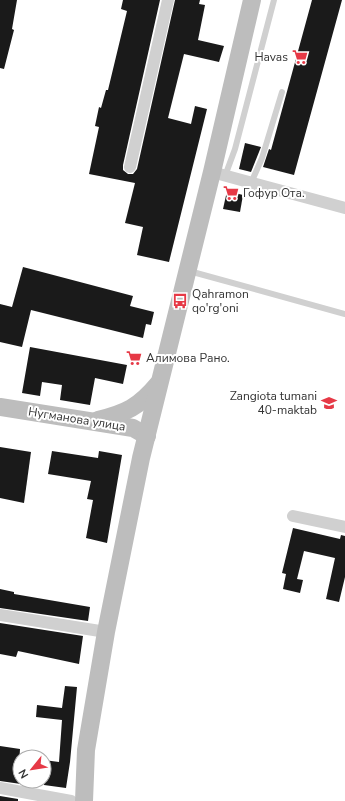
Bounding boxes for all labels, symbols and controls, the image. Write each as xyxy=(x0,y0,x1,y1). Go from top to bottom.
supermarket icon: Havas xyxy=(291,48,309,66)
place label: Havas xyxy=(254,49,288,65)
supermarket icon: Гофур Ота. xyxy=(222,184,240,202)
place label: Гофур Ота. xyxy=(243,185,305,201)
place label: Qahramon qo'rg'oni xyxy=(192,286,249,316)
bus stop icon: Qahramon qo'rg'oni xyxy=(171,292,189,310)
supermarket icon: Алимова Рано. xyxy=(125,349,143,367)
place label: Алимова Рано. xyxy=(146,350,230,366)
place label: Zangiota tumani 40-maktab xyxy=(230,388,317,418)
school or university icon: Zangiota tumani 40-maktab xyxy=(320,394,338,412)
street label: Нугманова улица xyxy=(27,403,127,435)
north arrow xyxy=(12,749,52,789)
text: N xyxy=(15,766,32,781)

